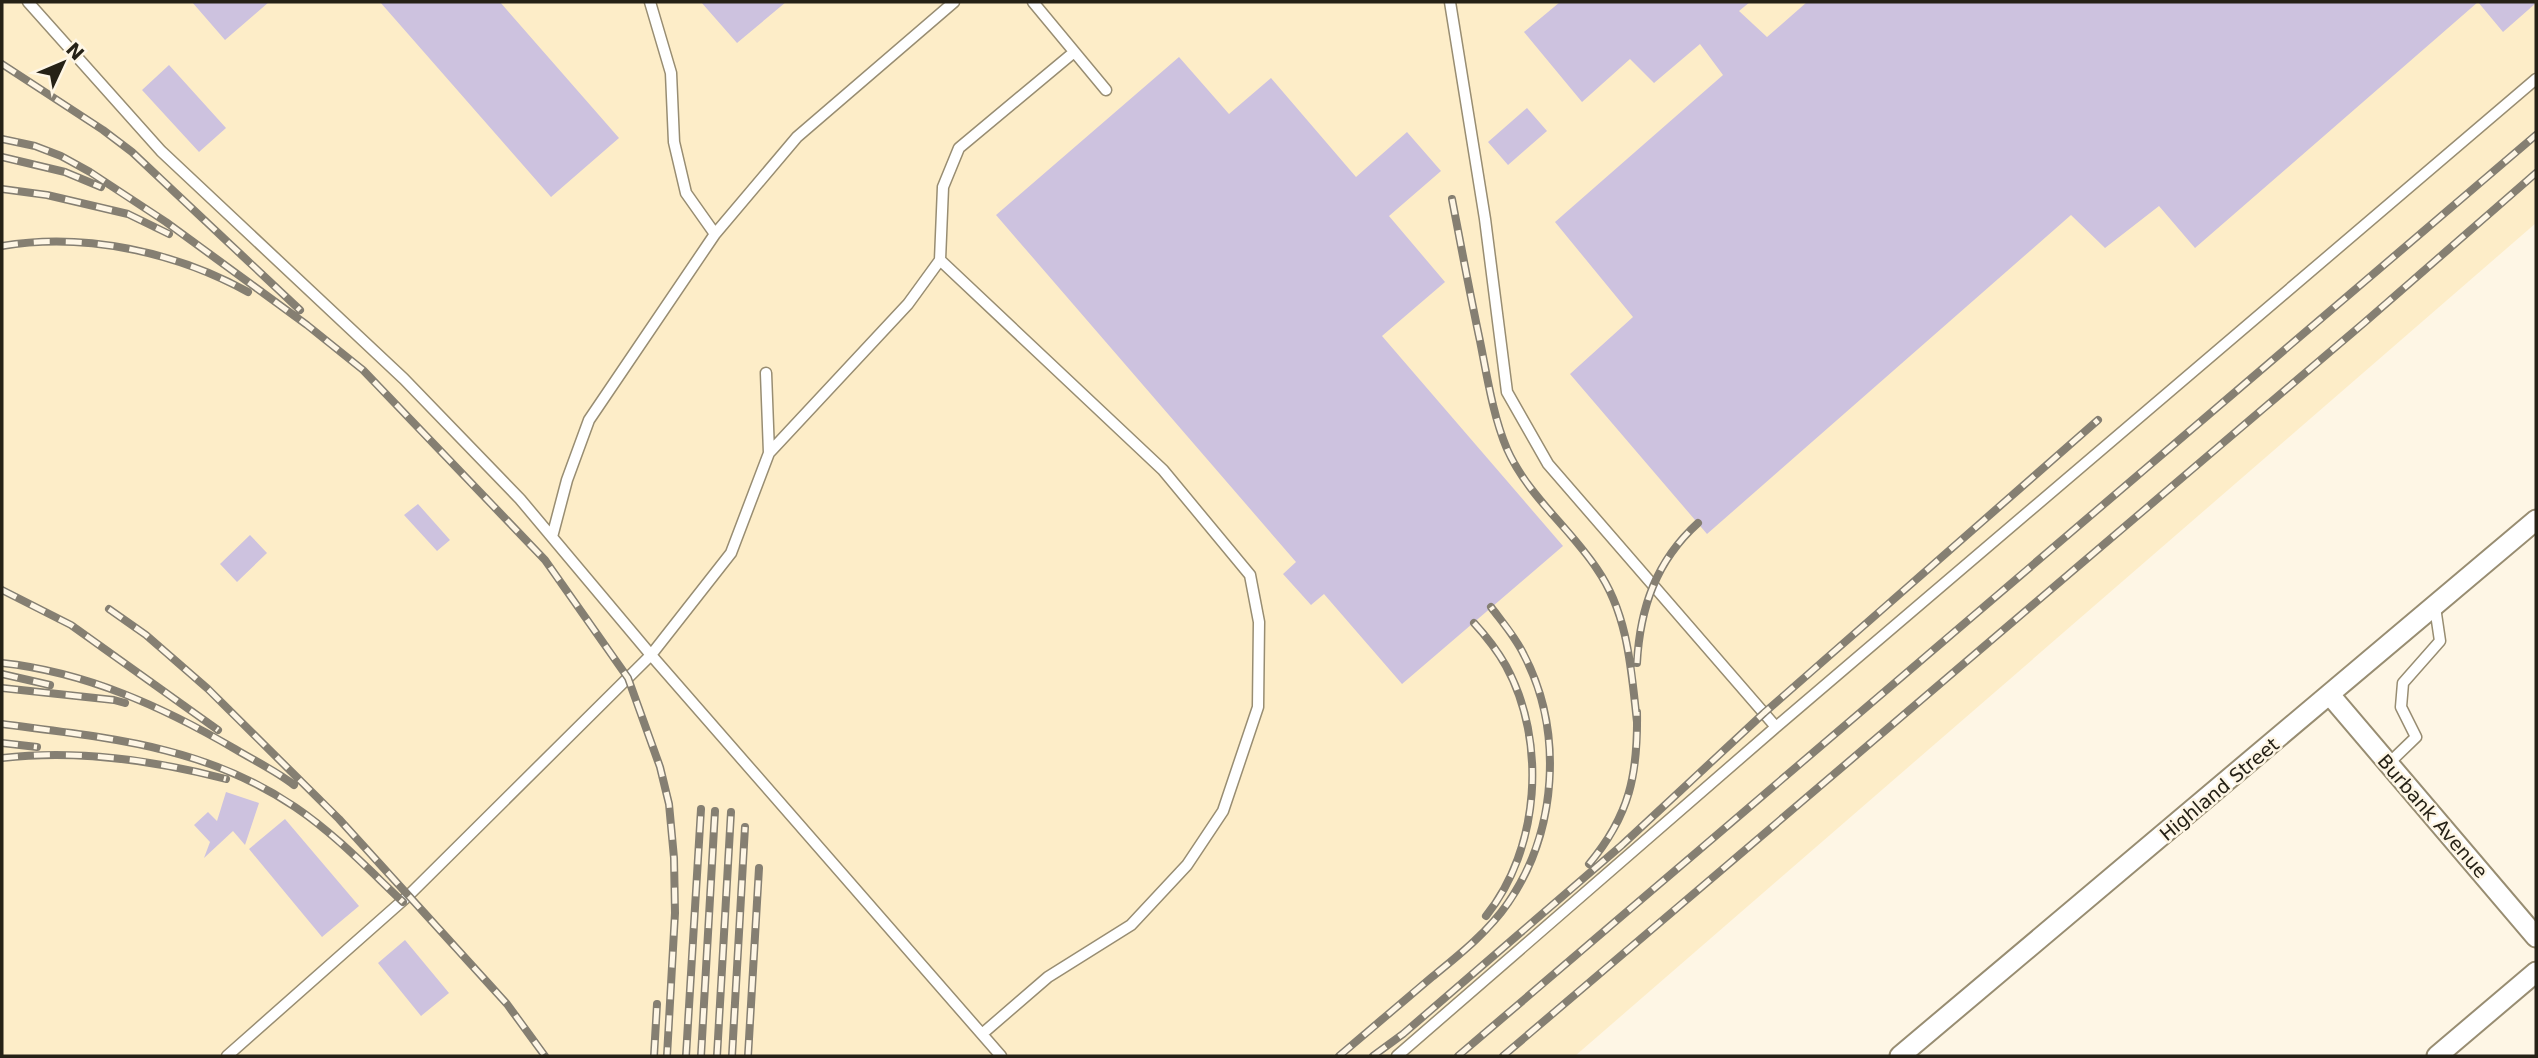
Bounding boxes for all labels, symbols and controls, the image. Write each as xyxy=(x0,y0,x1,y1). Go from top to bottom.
north arrow xyxy=(28,28,98,98)
text: N xyxy=(62,38,89,65)
street label: Highland Street xyxy=(2155,733,2283,845)
street label: Burbank Avenue xyxy=(2373,750,2493,882)

